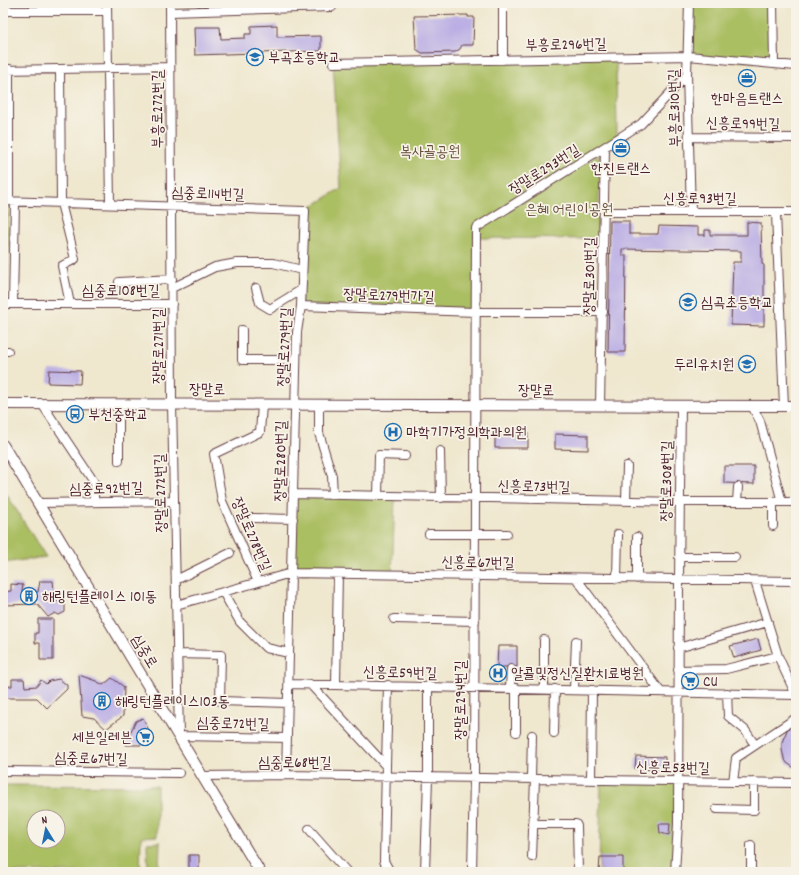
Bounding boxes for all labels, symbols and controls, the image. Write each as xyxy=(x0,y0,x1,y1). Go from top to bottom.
street label: 부흥로296번길 xyxy=(525,34,607,58)
school or university icon: 부곡초등학교 xyxy=(245,47,265,67)
place label: 부곡초등학교 xyxy=(268,48,340,70)
office icon: 한마음트랜스 xyxy=(737,68,757,88)
street label: 부흥로272번길 xyxy=(148,69,170,149)
street label: 부흥로310번길 xyxy=(664,69,688,147)
place label: 한마음트랜스 xyxy=(711,89,783,111)
street label: 신흥로99번길 xyxy=(706,113,780,137)
office icon: 한진트랜스 xyxy=(611,138,631,158)
street label: 장말로293번길 xyxy=(505,140,585,201)
park label: 복사골공원 xyxy=(400,142,460,164)
place label: 한진트랜스 xyxy=(591,159,651,181)
street label: 심중로114번길 xyxy=(171,183,245,207)
street label: 신흥로93번길 xyxy=(663,189,737,211)
park label: 은혜 어린이공원 xyxy=(525,200,613,222)
street label: 장말로301번길 xyxy=(579,237,603,315)
street label: 심중로108번길 xyxy=(82,281,160,303)
street label: 장말로279번가길 xyxy=(343,284,435,310)
school or university icon: 심곡초등학교 xyxy=(678,292,698,312)
place label: 심곡초등학교 xyxy=(701,293,773,315)
street label: 장말로279번길 xyxy=(273,307,299,387)
street label: 장말로271번길 xyxy=(149,308,171,384)
school or university icon: 두리유치원 xyxy=(737,354,757,374)
place label: 두리유치원 xyxy=(674,355,734,377)
street label: 장말로 xyxy=(189,380,225,402)
street label: 장말로 xyxy=(518,381,554,403)
bus stop icon: 부천중학교 xyxy=(65,404,85,424)
place label: 부천중학교 xyxy=(88,405,148,427)
street label: 장말로280번길 xyxy=(270,420,294,502)
hospital icon: 마학기가정의학과의원 xyxy=(383,422,403,442)
place label: 마학기가정의학과의원 xyxy=(406,423,527,445)
street label: 장말로308번길 xyxy=(656,440,680,522)
street label: 장말로272번길 xyxy=(150,453,174,533)
street label: 신흥로73번길 xyxy=(497,476,571,500)
street label: 심중로92번길 xyxy=(69,478,143,502)
street label: 장말로278번길 xyxy=(225,494,276,575)
street label: 신흥로67번길 xyxy=(441,552,515,576)
building icon: 해링턴플레이스 101동 xyxy=(19,586,39,606)
place label: 해링턴플레이스 101동 xyxy=(42,587,157,609)
street label: 심중로 xyxy=(125,631,162,673)
street label: 장말로294번길 xyxy=(451,660,473,740)
street label: 신흥로59번길 xyxy=(363,662,437,686)
hospital icon: 알콜및정신질환치료병원 xyxy=(488,663,508,683)
place label: 알콜및정신질환치료병원 xyxy=(511,664,644,686)
supermarket icon: CU xyxy=(680,671,700,691)
place label: CU xyxy=(703,672,718,694)
building icon: 해링턴플레이스103동 xyxy=(92,691,112,711)
place label: 해링턴플레이스103동 xyxy=(115,692,230,714)
street label: 심중로72번길 xyxy=(196,713,269,737)
supermarket icon: 세븐일레븐 xyxy=(135,727,155,747)
place label: 세븐일레븐 xyxy=(72,728,132,750)
street label: 심중로67번길 xyxy=(54,748,128,772)
street label: 심중로68번길 xyxy=(258,753,332,775)
street label: 신흥로53번길 xyxy=(636,757,710,781)
north arrow xyxy=(26,809,66,849)
text: N xyxy=(41,813,49,829)

